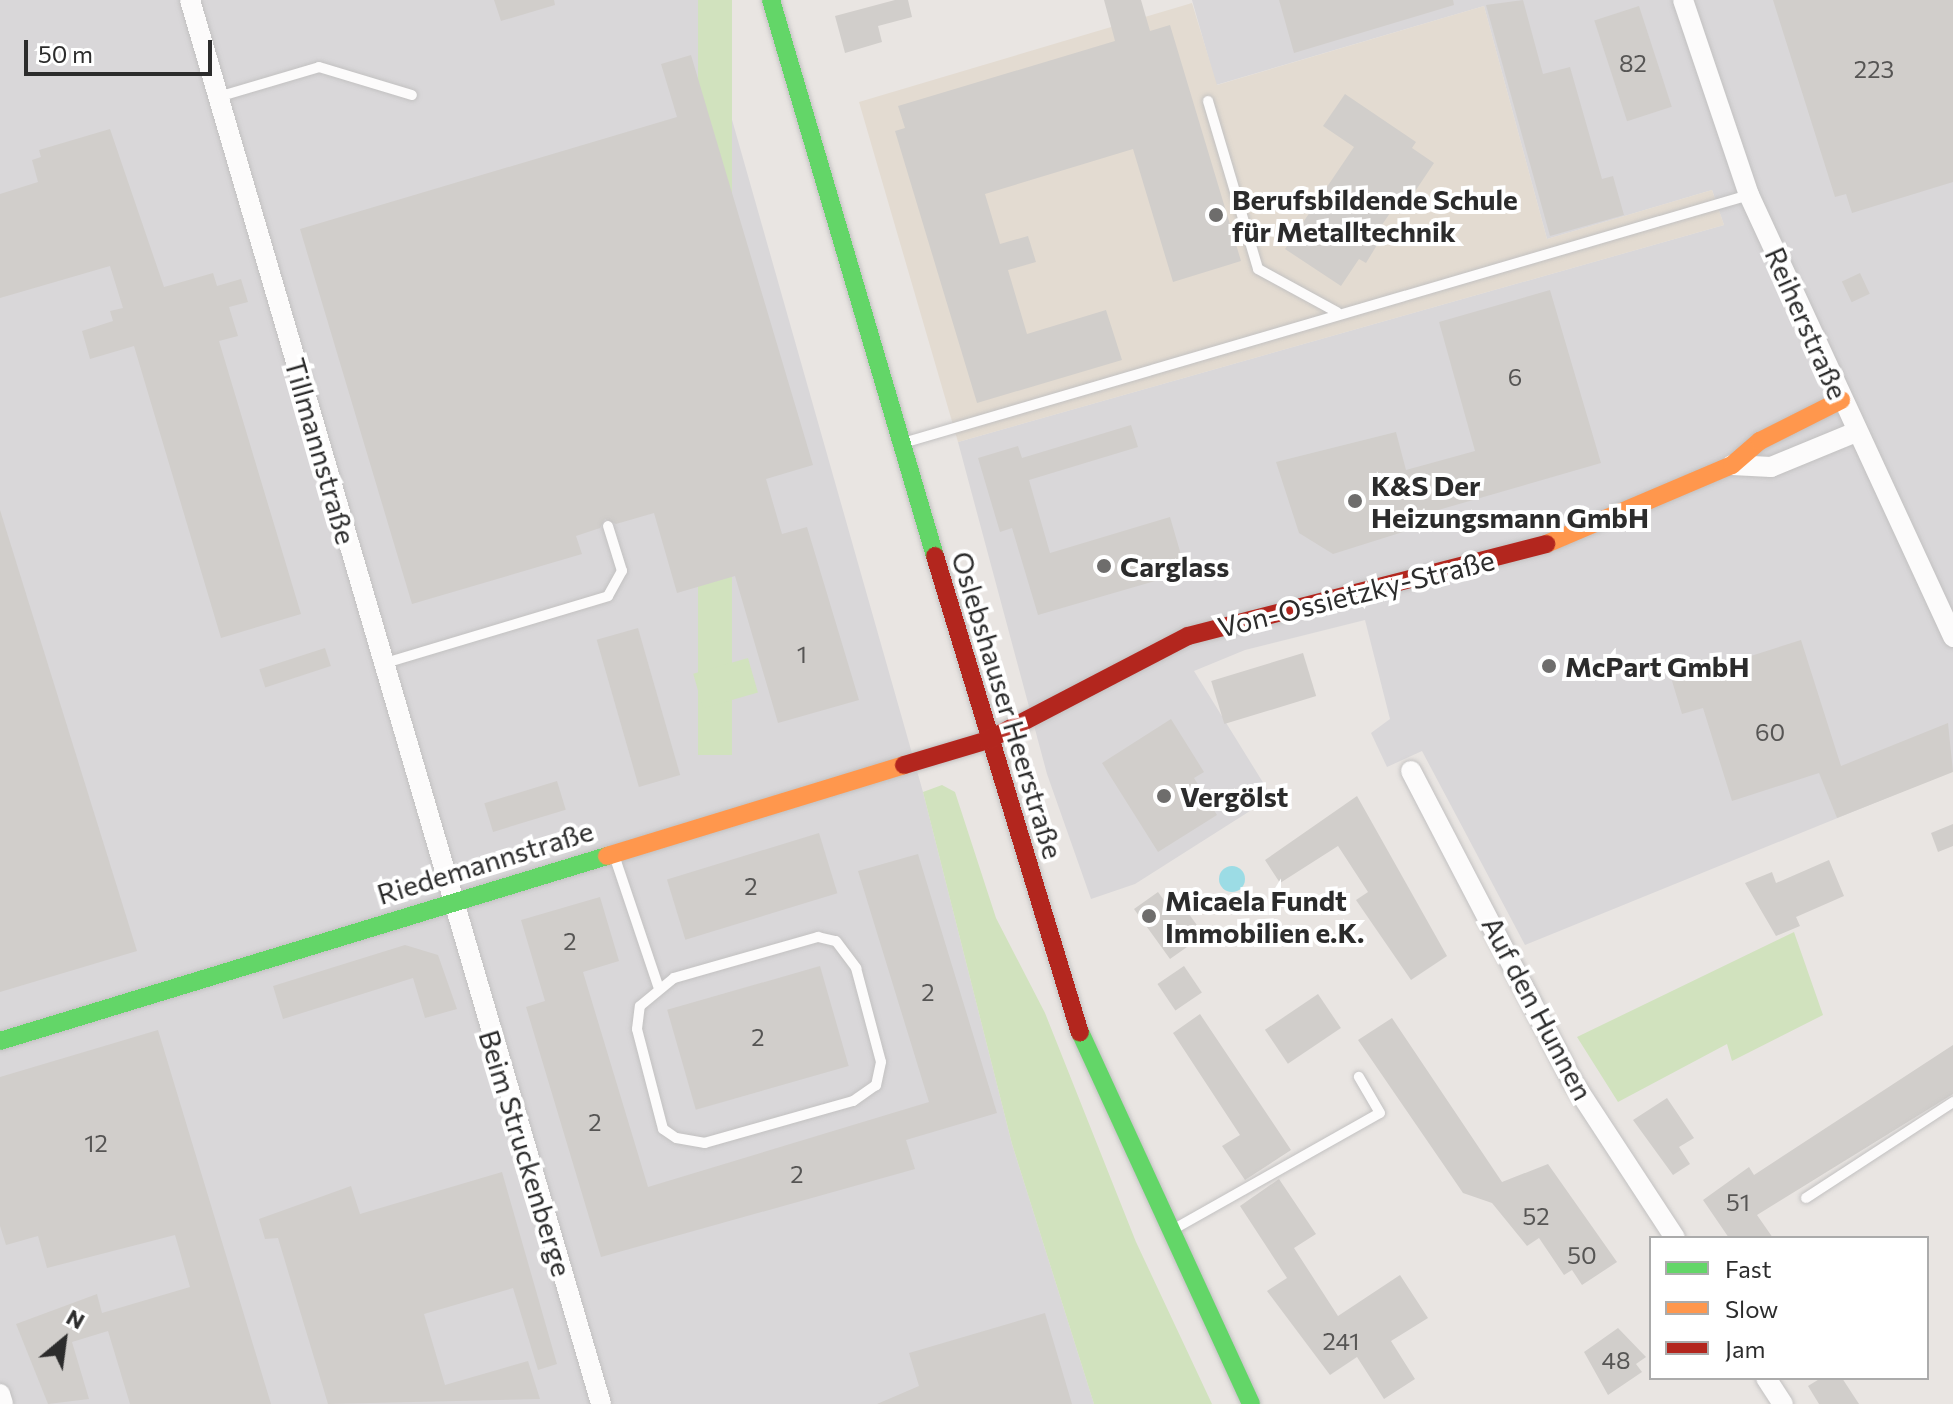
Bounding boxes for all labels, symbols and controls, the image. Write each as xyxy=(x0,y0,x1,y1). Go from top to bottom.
scale bar xyxy=(28,24,216,74)
text: 50 m xyxy=(38,39,93,68)
house number: 82 xyxy=(1619,49,1647,77)
house number: 223 xyxy=(1854,55,1894,83)
place label: Berufsbildende Schule für Metalltechnik xyxy=(1232,182,1518,248)
marker: Berufsbildende Schule für Metalltechnik xyxy=(1207,206,1225,224)
street label: Reiherstraße xyxy=(1759,242,1855,404)
street label: Tillmannstraße xyxy=(278,354,364,548)
house number: 6 xyxy=(1508,363,1522,391)
place label: K&S Der Heizungsmann GmbH xyxy=(1371,468,1649,534)
marker: K&S Der Heizungsmann GmbH xyxy=(1346,492,1364,510)
street label: Von-Ossietzky-Straße xyxy=(1214,542,1498,644)
street label: Oslebshauser Heerstraße xyxy=(945,547,1071,863)
place label: Carglass xyxy=(1120,549,1229,583)
marker: Carglass xyxy=(1095,557,1113,575)
house number: 1 xyxy=(797,640,807,668)
place label: McPart GmbH xyxy=(1565,649,1749,683)
marker: McPart GmbH xyxy=(1540,657,1558,675)
house number: 60 xyxy=(1755,718,1785,746)
place label: Vergölst xyxy=(1180,779,1288,813)
marker: Vergölst xyxy=(1155,787,1173,805)
street label: Riedemannstraße xyxy=(373,813,597,911)
house number: 2 xyxy=(744,872,758,900)
place label: Micaela Fundt Immobilien e.K. xyxy=(1165,883,1364,949)
marker: Micaela Fundt Immobilien e.K. xyxy=(1140,907,1158,925)
street label: Auf den Hunnen xyxy=(1476,911,1600,1105)
house number: 2 xyxy=(563,927,577,955)
house number: 2 xyxy=(921,978,935,1006)
house number: 2 xyxy=(751,1023,765,1051)
street label: Beim Struckenberge xyxy=(473,1026,579,1280)
house number: 2 xyxy=(588,1108,602,1136)
house number: 12 xyxy=(84,1129,108,1157)
house number: 2 xyxy=(790,1160,804,1188)
house number: 51 xyxy=(1726,1188,1750,1216)
house number: 52 xyxy=(1522,1202,1550,1230)
legend xyxy=(1649,1236,1929,1380)
house number: 50 xyxy=(1567,1241,1597,1269)
text: Fast xyxy=(1725,1254,1772,1283)
text: Slow xyxy=(1725,1294,1778,1323)
north arrow xyxy=(24,1300,104,1380)
text: N xyxy=(62,1303,90,1334)
house number: 241 xyxy=(1323,1327,1359,1355)
text: Jam xyxy=(1725,1334,1765,1363)
house number: 48 xyxy=(1602,1346,1630,1374)

